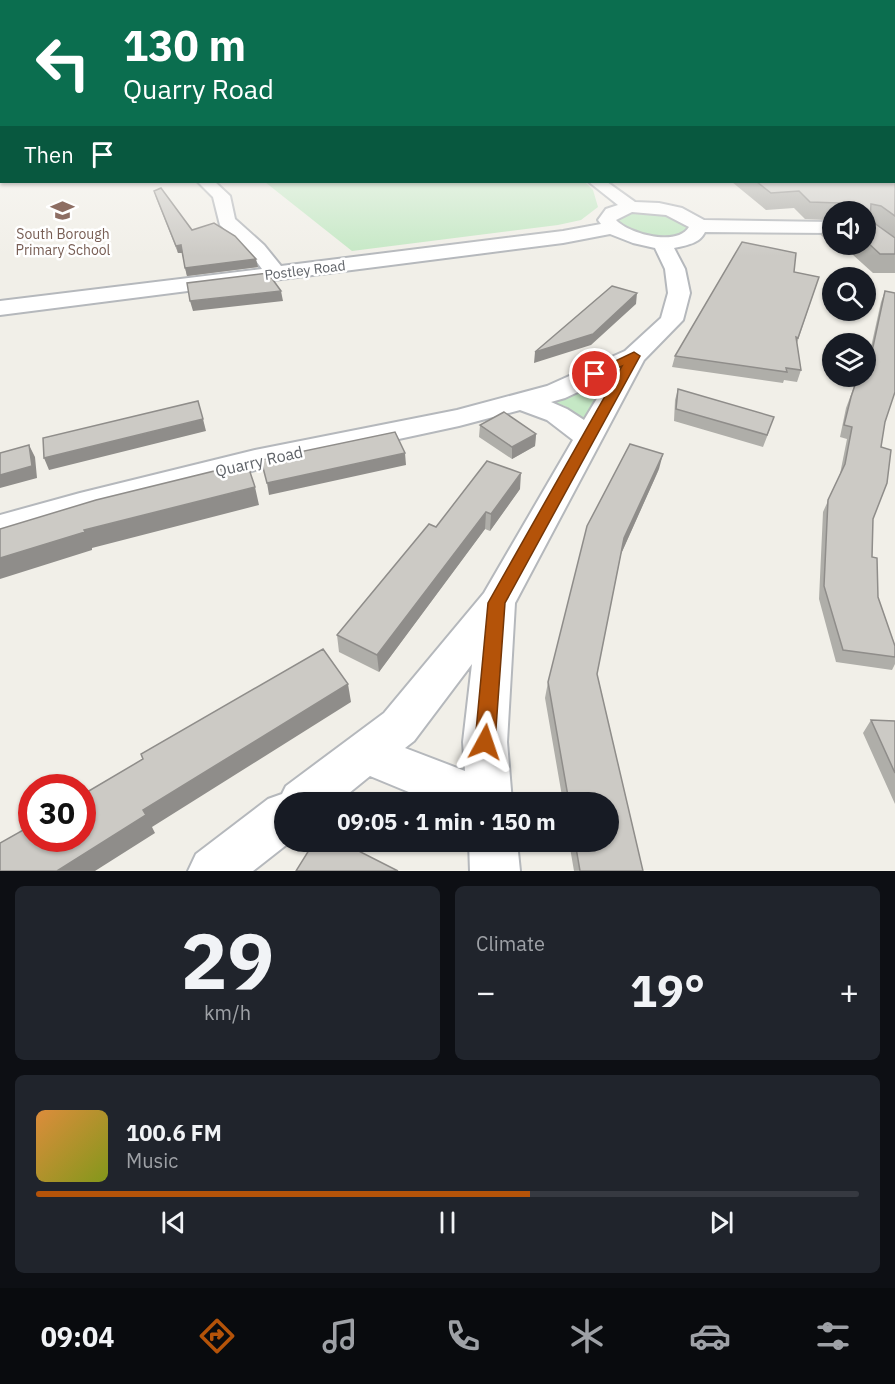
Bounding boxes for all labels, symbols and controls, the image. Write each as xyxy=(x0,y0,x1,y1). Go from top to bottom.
text: 130 m xyxy=(123,18,246,73)
icon: left xyxy=(24,24,102,102)
text: Quarry Road xyxy=(123,71,274,106)
icon: arrive xyxy=(86,138,119,171)
text: Then xyxy=(24,140,74,169)
school or university icon: South Borough Primary School xyxy=(50,197,76,223)
map controls xyxy=(822,201,876,387)
button: sound xyxy=(822,201,876,255)
place label: South Borough Primary School xyxy=(16,225,111,259)
street label: Postley Road xyxy=(263,256,347,284)
button: search xyxy=(822,267,876,321)
button: layers xyxy=(822,333,876,387)
pin xyxy=(569,348,620,399)
icon: arrive xyxy=(578,357,611,390)
street label: Quarry Road xyxy=(213,441,305,481)
position arrow xyxy=(453,710,517,774)
speed limit sign: 30 xyxy=(18,774,96,852)
text: 09:05 · 1 min · 150 m xyxy=(337,807,556,836)
text: 29 xyxy=(181,909,274,1010)
text: Climate xyxy=(476,930,545,957)
text: 19° xyxy=(630,961,705,1019)
text: − xyxy=(476,970,496,1013)
text: + xyxy=(839,970,859,1013)
text: km/h xyxy=(204,999,251,1026)
text: 100.6 FM xyxy=(126,1118,222,1147)
text: Music xyxy=(126,1147,178,1174)
icon: previous xyxy=(157,1206,190,1239)
icon: pause xyxy=(431,1206,464,1239)
icon: next xyxy=(705,1206,738,1239)
icon: directions xyxy=(196,1315,238,1357)
icon: music xyxy=(319,1315,361,1357)
icon: phone xyxy=(442,1315,484,1357)
icon: climate xyxy=(566,1315,608,1357)
icon: car xyxy=(689,1315,731,1357)
icon: filters xyxy=(812,1315,854,1357)
text: 09:04 xyxy=(41,1319,114,1354)

